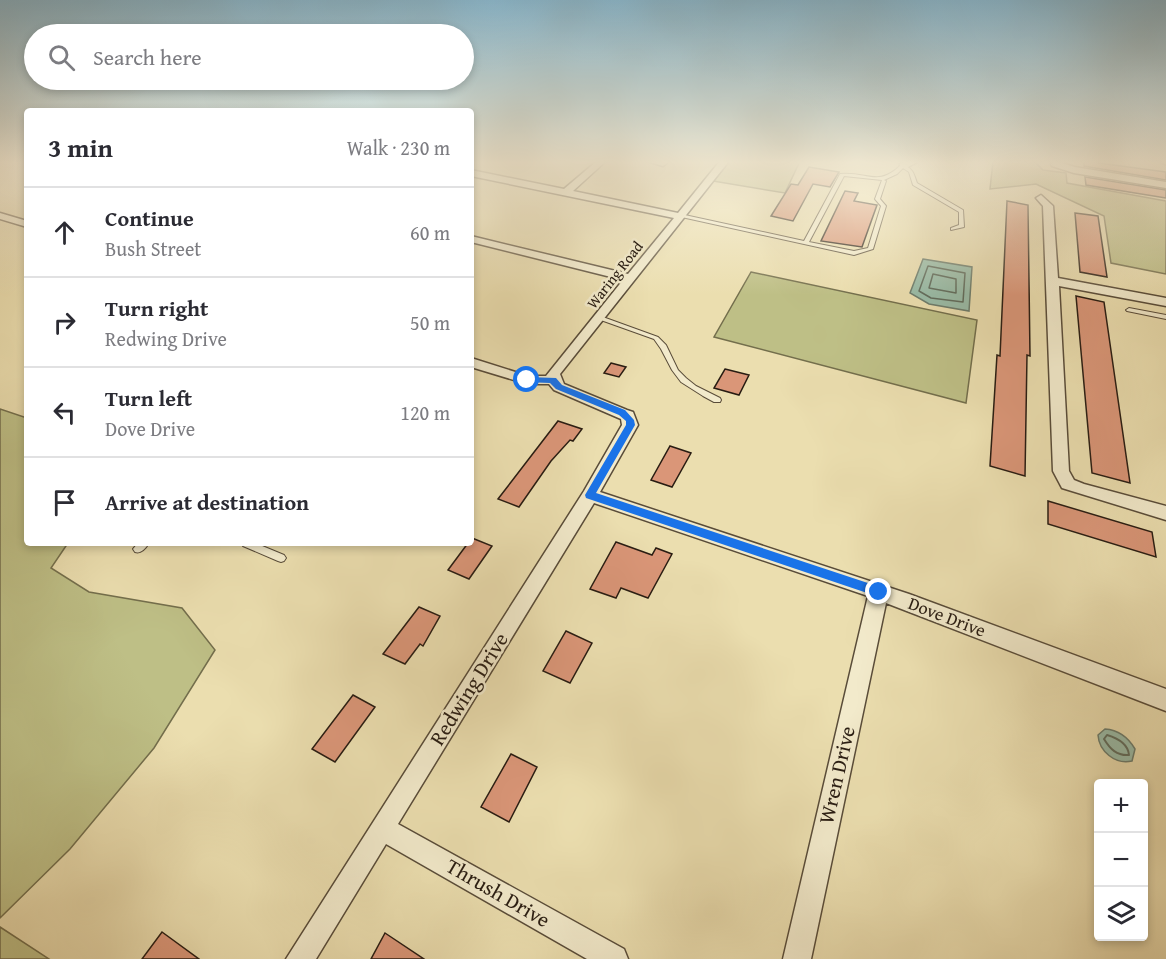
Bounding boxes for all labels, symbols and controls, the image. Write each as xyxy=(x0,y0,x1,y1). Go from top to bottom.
search box xyxy=(24,24,474,90)
icon: search xyxy=(45,41,78,74)
text: Search here xyxy=(93,41,202,73)
text: 3 min xyxy=(48,128,113,167)
text: Walk · 230 m xyxy=(347,133,450,162)
text: Continue xyxy=(105,202,194,234)
icon: ahead xyxy=(48,216,81,249)
text: 60 m xyxy=(410,218,450,247)
text: Bush Street xyxy=(105,234,201,263)
street label: Waring Road xyxy=(582,237,648,313)
text: Turn right xyxy=(105,292,208,324)
icon: right xyxy=(48,306,81,339)
text: 50 m xyxy=(410,308,450,337)
text: Redwing Drive xyxy=(105,324,227,353)
route start xyxy=(513,366,539,392)
text: Turn left xyxy=(105,382,192,414)
icon: left xyxy=(48,396,81,429)
text: 120 m xyxy=(400,398,450,427)
text: Dove Drive xyxy=(105,414,195,443)
icon: arrive xyxy=(48,486,81,519)
text: Arrive at destination xyxy=(105,486,309,518)
route end xyxy=(865,578,891,604)
street label: Dove Drive xyxy=(904,589,990,644)
street label: Redwing Drive xyxy=(422,626,516,751)
street label: Wren Drive xyxy=(810,723,863,827)
map controls xyxy=(1094,779,1148,941)
button: + xyxy=(1094,779,1148,833)
button: − xyxy=(1094,833,1148,887)
street label: Thrush Drive xyxy=(441,850,556,935)
button: layers xyxy=(1094,887,1148,941)

